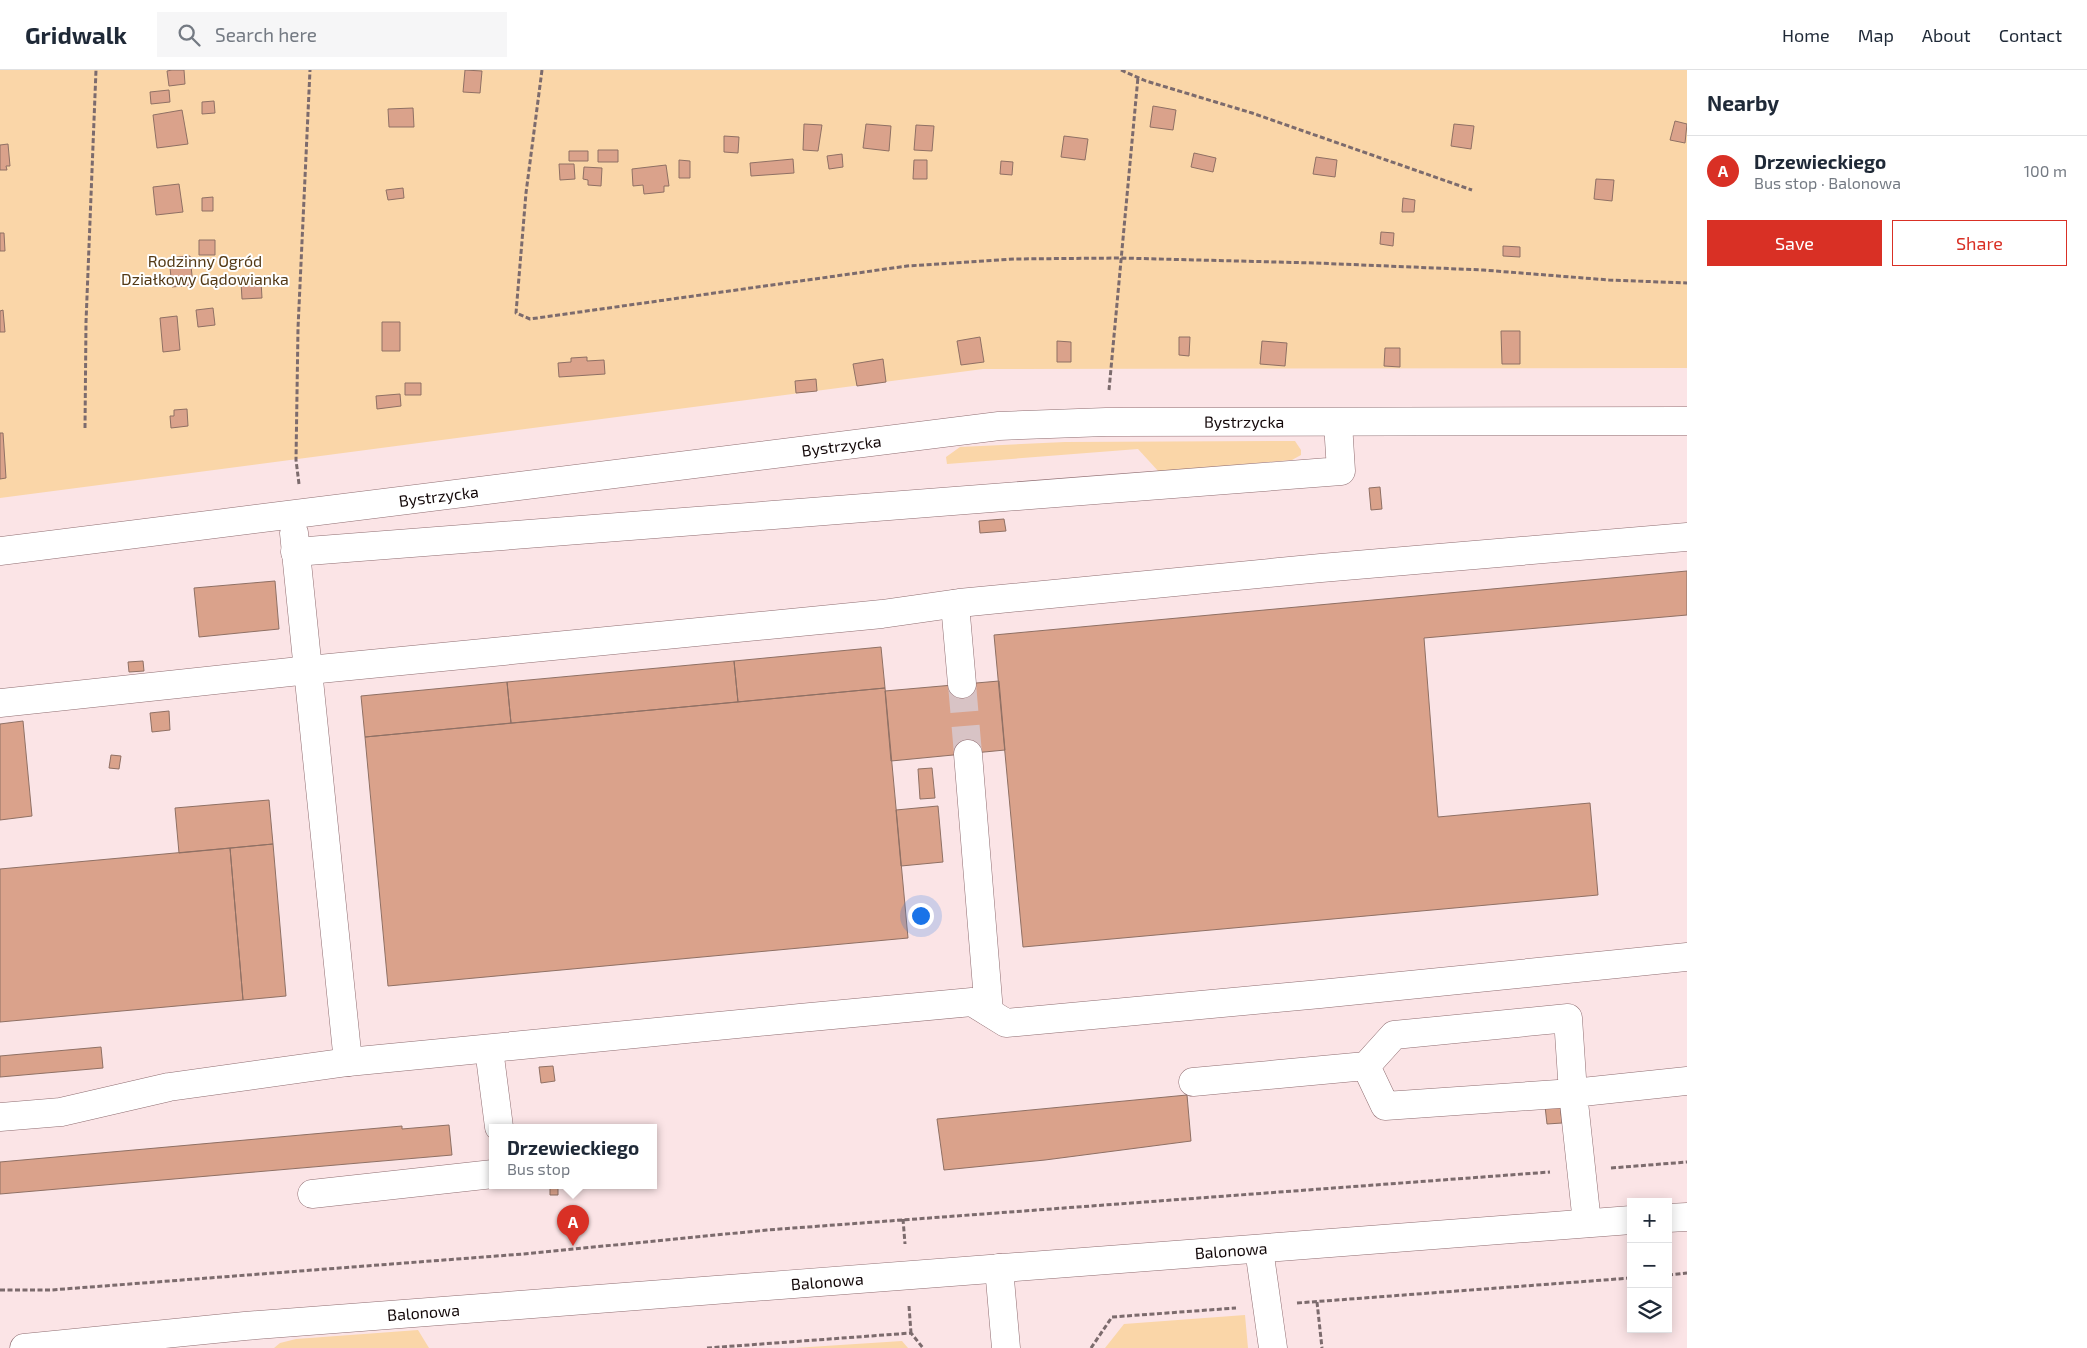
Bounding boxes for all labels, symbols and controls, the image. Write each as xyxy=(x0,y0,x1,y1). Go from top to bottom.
search box xyxy=(157,12,507,57)
text: Gridwalk xyxy=(25,20,127,49)
icon: search xyxy=(175,21,203,49)
text: Search here xyxy=(215,23,317,46)
text: Home xyxy=(1782,24,1830,46)
text: Map xyxy=(1858,24,1894,46)
text: About xyxy=(1922,24,1971,46)
text: Contact xyxy=(1999,24,2062,46)
text: Nearby xyxy=(1707,90,1779,115)
text: Drzewieckiego xyxy=(1754,150,1886,173)
text: A xyxy=(1718,161,1728,180)
text: 100 m xyxy=(2024,161,2067,180)
text: Bus stop · Balonowa xyxy=(1754,173,1901,192)
button: Save xyxy=(1707,220,1882,266)
button: Share xyxy=(1892,220,2067,266)
park label: Rodzinny Ogród Działkowy Gądowianka xyxy=(121,251,289,288)
street label: Bystrzycka xyxy=(1204,412,1284,431)
street label: Bystrzycka xyxy=(800,431,882,460)
street label: Bystrzycka xyxy=(397,481,480,510)
your location xyxy=(908,903,934,929)
popup xyxy=(489,1124,657,1189)
text: Drzewieckiego xyxy=(507,1136,639,1159)
text: Bus stop xyxy=(507,1159,570,1178)
map controls xyxy=(1627,1198,1672,1333)
button: + xyxy=(1627,1198,1672,1243)
pin: A xyxy=(557,1205,589,1246)
street label: Balonowa xyxy=(1194,1238,1268,1262)
button: − xyxy=(1627,1243,1672,1288)
street label: Balonowa xyxy=(790,1269,864,1293)
button: layers xyxy=(1627,1288,1672,1333)
street label: Balonowa xyxy=(386,1300,460,1324)

